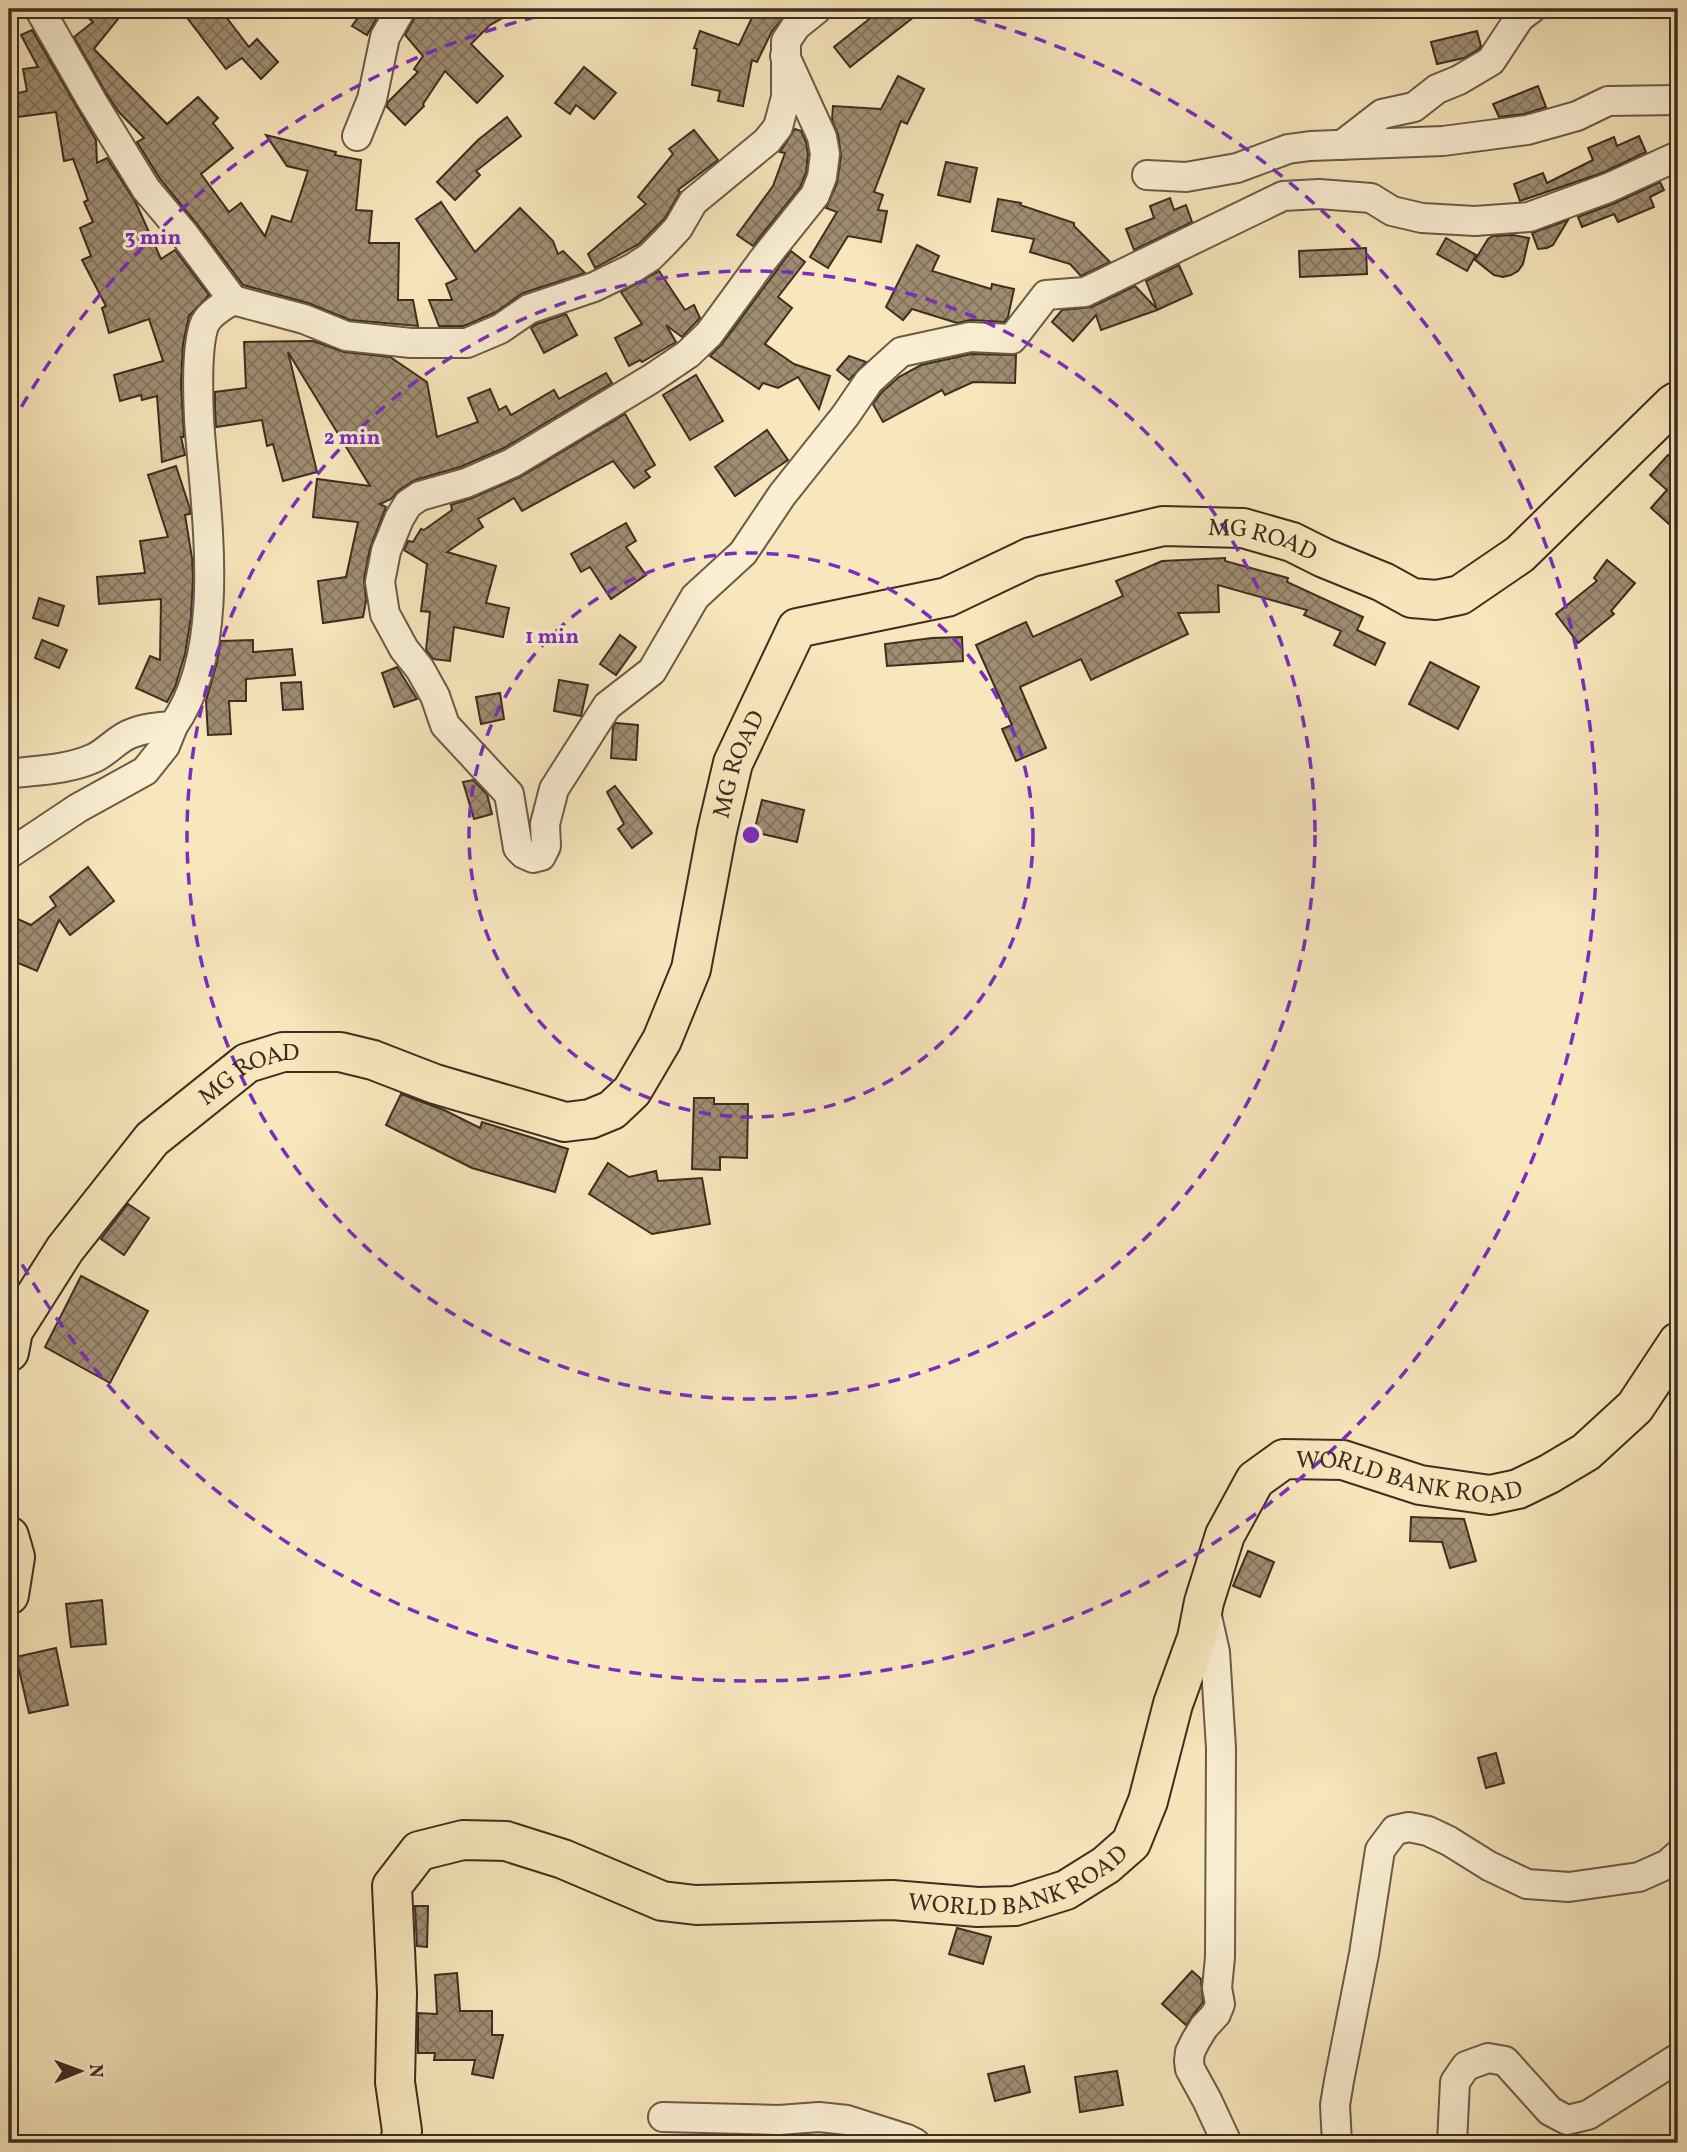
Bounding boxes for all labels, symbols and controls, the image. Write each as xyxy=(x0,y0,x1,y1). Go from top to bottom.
text: 3 min xyxy=(125,224,181,253)
text: 2 min xyxy=(324,424,380,453)
street label: MG ROAD xyxy=(1207,512,1322,571)
text: 1 min xyxy=(525,623,579,652)
street label: MG ROAD xyxy=(706,705,774,822)
centre of rings xyxy=(739,823,763,847)
street label: MG ROAD xyxy=(192,1037,299,1115)
street label: WORLD BANK ROAD xyxy=(1296,1444,1526,1514)
street label: WORLD BANK ROAD xyxy=(907,1838,1136,1926)
north arrow xyxy=(46,2036,116,2106)
text: N xyxy=(82,2064,108,2078)

